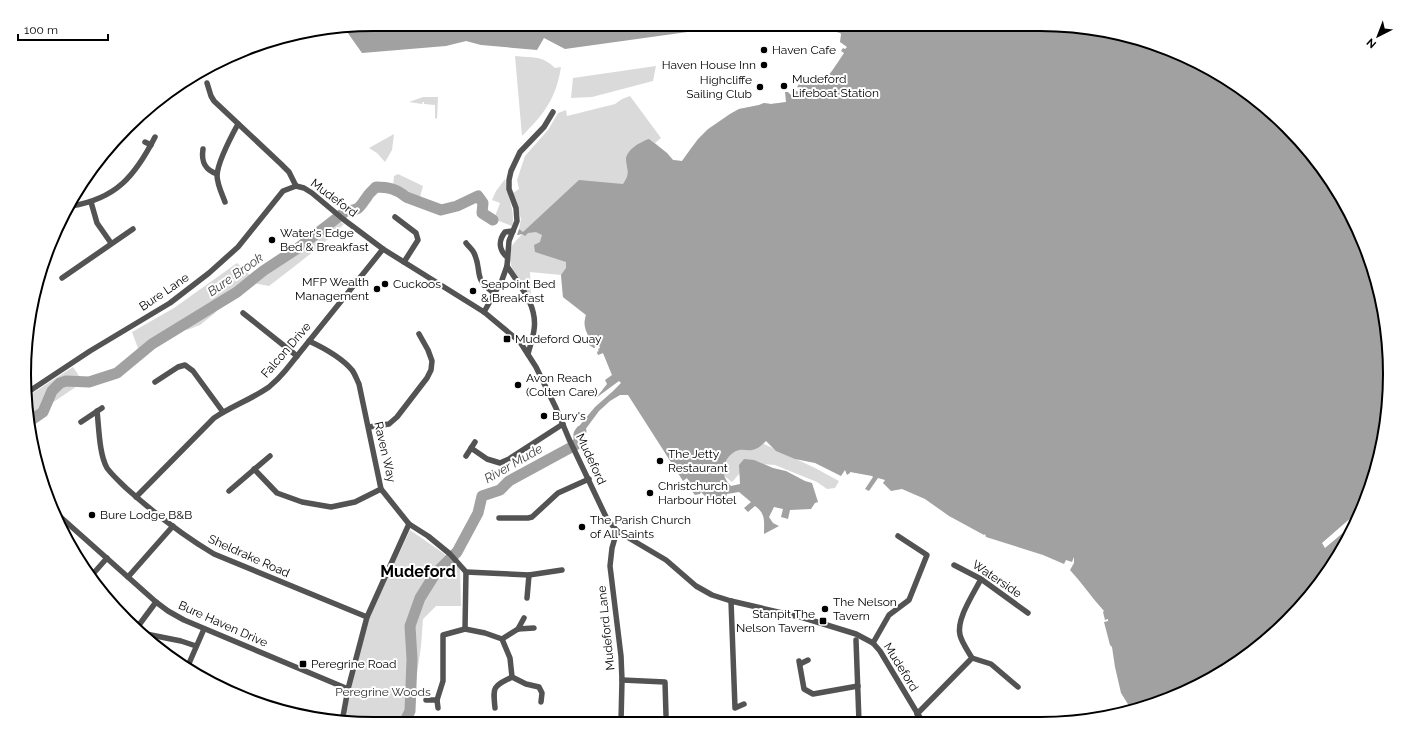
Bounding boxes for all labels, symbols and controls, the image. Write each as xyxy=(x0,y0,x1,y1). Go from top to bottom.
scale bar xyxy=(18,16,108,42)
north arrow xyxy=(1358,16,1398,56)
text: 100 m xyxy=(24,23,58,37)
text: N xyxy=(1364,35,1379,51)
place label: Haven Cafe xyxy=(772,43,836,57)
marker: Haven Cafe xyxy=(759,45,769,55)
place label: Haven House Inn xyxy=(662,58,756,72)
marker: Haven House Inn xyxy=(759,60,769,70)
place label: Mudeford Lifeboat Station xyxy=(792,72,879,100)
place label: Highcliffe Sailing Club xyxy=(686,73,752,101)
marker: Mudeford Lifeboat Station xyxy=(779,81,789,91)
marker: Highcliffe Sailing Club xyxy=(755,82,765,92)
street label: Mudeford xyxy=(308,176,360,220)
place label: Water's Edge Bed & Breakfast xyxy=(280,226,369,254)
marker: Water's Edge Bed & Breakfast xyxy=(267,235,277,245)
water label: Bure Brook xyxy=(205,250,266,299)
street label: Bure Lane xyxy=(137,270,191,314)
place label: MFP Wealth Management xyxy=(295,275,369,303)
place label: Cuckoos xyxy=(393,277,441,291)
place label: Seapoint Bed & Breakfast xyxy=(481,277,556,305)
marker: Cuckoos xyxy=(380,279,390,289)
marker: MFP Wealth Management xyxy=(372,284,382,294)
marker: Seapoint Bed & Breakfast xyxy=(468,286,478,296)
street label: Falcon Drive xyxy=(258,320,314,380)
place label: Mudeford Quay xyxy=(515,332,602,346)
marker: Mudeford Quay xyxy=(502,334,512,344)
place label: Avon Reach (Colten Care) xyxy=(526,371,598,399)
marker: Avon Reach (Colten Care) xyxy=(513,380,523,390)
place label: Bury's xyxy=(552,409,586,423)
marker: Bury's xyxy=(539,411,549,421)
street label: Raven Way xyxy=(371,420,399,484)
street label: Mudeford xyxy=(573,431,609,487)
water label: River Mude xyxy=(482,441,545,486)
place label: The Jetty Restaurant xyxy=(668,447,728,475)
marker: The Jetty Restaurant xyxy=(655,456,665,466)
place label: Christchurch Harbour Hotel xyxy=(658,479,737,507)
marker: Christchurch Harbour Hotel xyxy=(645,488,655,498)
place label: Bure Lodge B&B xyxy=(100,508,192,522)
marker: Bure Lodge B&B xyxy=(87,510,97,520)
place label: The Parish Church of All Saints xyxy=(590,513,691,541)
marker: The Parish Church of All Saints xyxy=(577,522,587,532)
street label: Sheldrake Road xyxy=(206,532,292,580)
street label: Waterside xyxy=(970,557,1024,601)
district label: Mudeford xyxy=(380,562,456,581)
street label: Mudeford Lane xyxy=(595,585,617,671)
place label: The Nelson Tavern xyxy=(833,595,897,623)
street label: Bure Haven Drive xyxy=(176,598,270,650)
marker: The Nelson Tavern xyxy=(820,604,830,614)
place label: Stanpit The Nelson Tavern xyxy=(736,607,815,635)
marker: Stanpit The Nelson Tavern xyxy=(818,616,828,626)
street label: Mudeford xyxy=(881,640,921,694)
place label: Peregrine Road xyxy=(311,657,397,671)
marker: Peregrine Road xyxy=(298,659,308,669)
park label: Peregrine Woods xyxy=(335,685,431,699)

